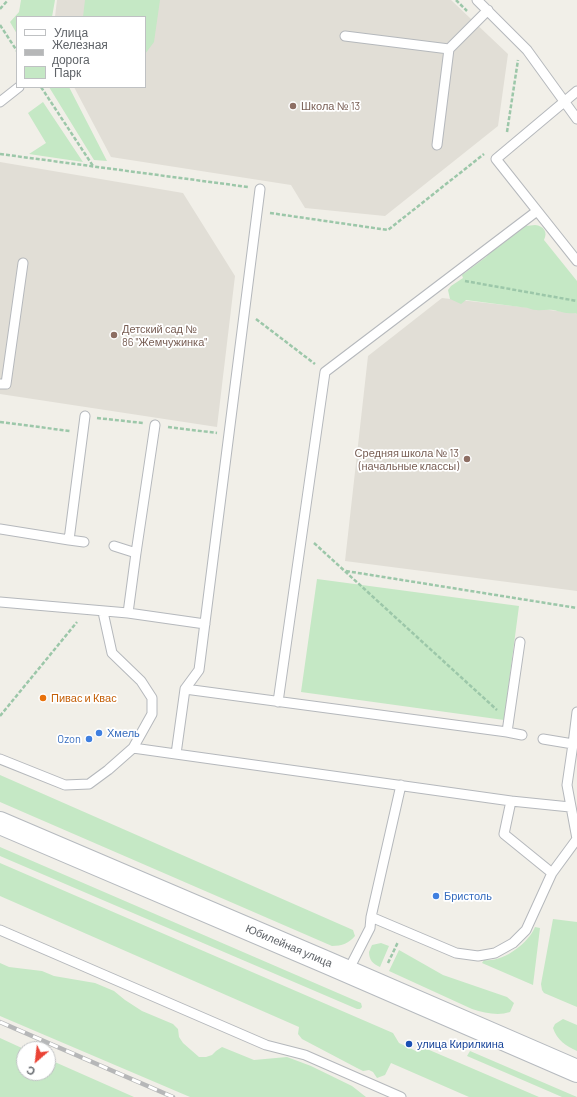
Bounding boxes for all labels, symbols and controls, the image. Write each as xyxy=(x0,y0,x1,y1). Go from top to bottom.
legend xyxy=(16,16,146,88)
text: Улица xyxy=(54,25,88,39)
text: Железная дорога xyxy=(52,37,108,66)
text: Парк xyxy=(54,65,81,79)
place label: Школа № 13 xyxy=(301,99,360,113)
marker: Школа № 13 xyxy=(288,101,298,111)
place label: Детский сад № 86 "Жемчужинка" xyxy=(122,322,207,348)
marker: Детский сад № 86 "Жемчужинка" xyxy=(109,330,119,340)
place label: Средняя школа № 13 (начальные классы) xyxy=(355,446,459,472)
marker: Средняя школа № 13 (начальные классы) xyxy=(462,454,472,464)
place label: Пивас и Квас xyxy=(51,691,117,705)
marker: Пивас и Квас xyxy=(38,693,48,703)
place label: Хмель xyxy=(107,726,140,740)
marker: Хмель xyxy=(94,728,104,738)
place label: Ozon xyxy=(57,732,81,746)
marker: Ozon xyxy=(84,734,94,744)
place label: Бристоль xyxy=(444,889,492,903)
marker: Бристоль xyxy=(431,891,441,901)
street label: Юбилейная улица xyxy=(244,922,334,970)
place label: улица Кирилкина xyxy=(417,1037,504,1051)
marker: улица Кирилкина xyxy=(404,1039,414,1049)
north arrow xyxy=(16,1041,56,1081)
text: С xyxy=(24,1064,37,1079)

